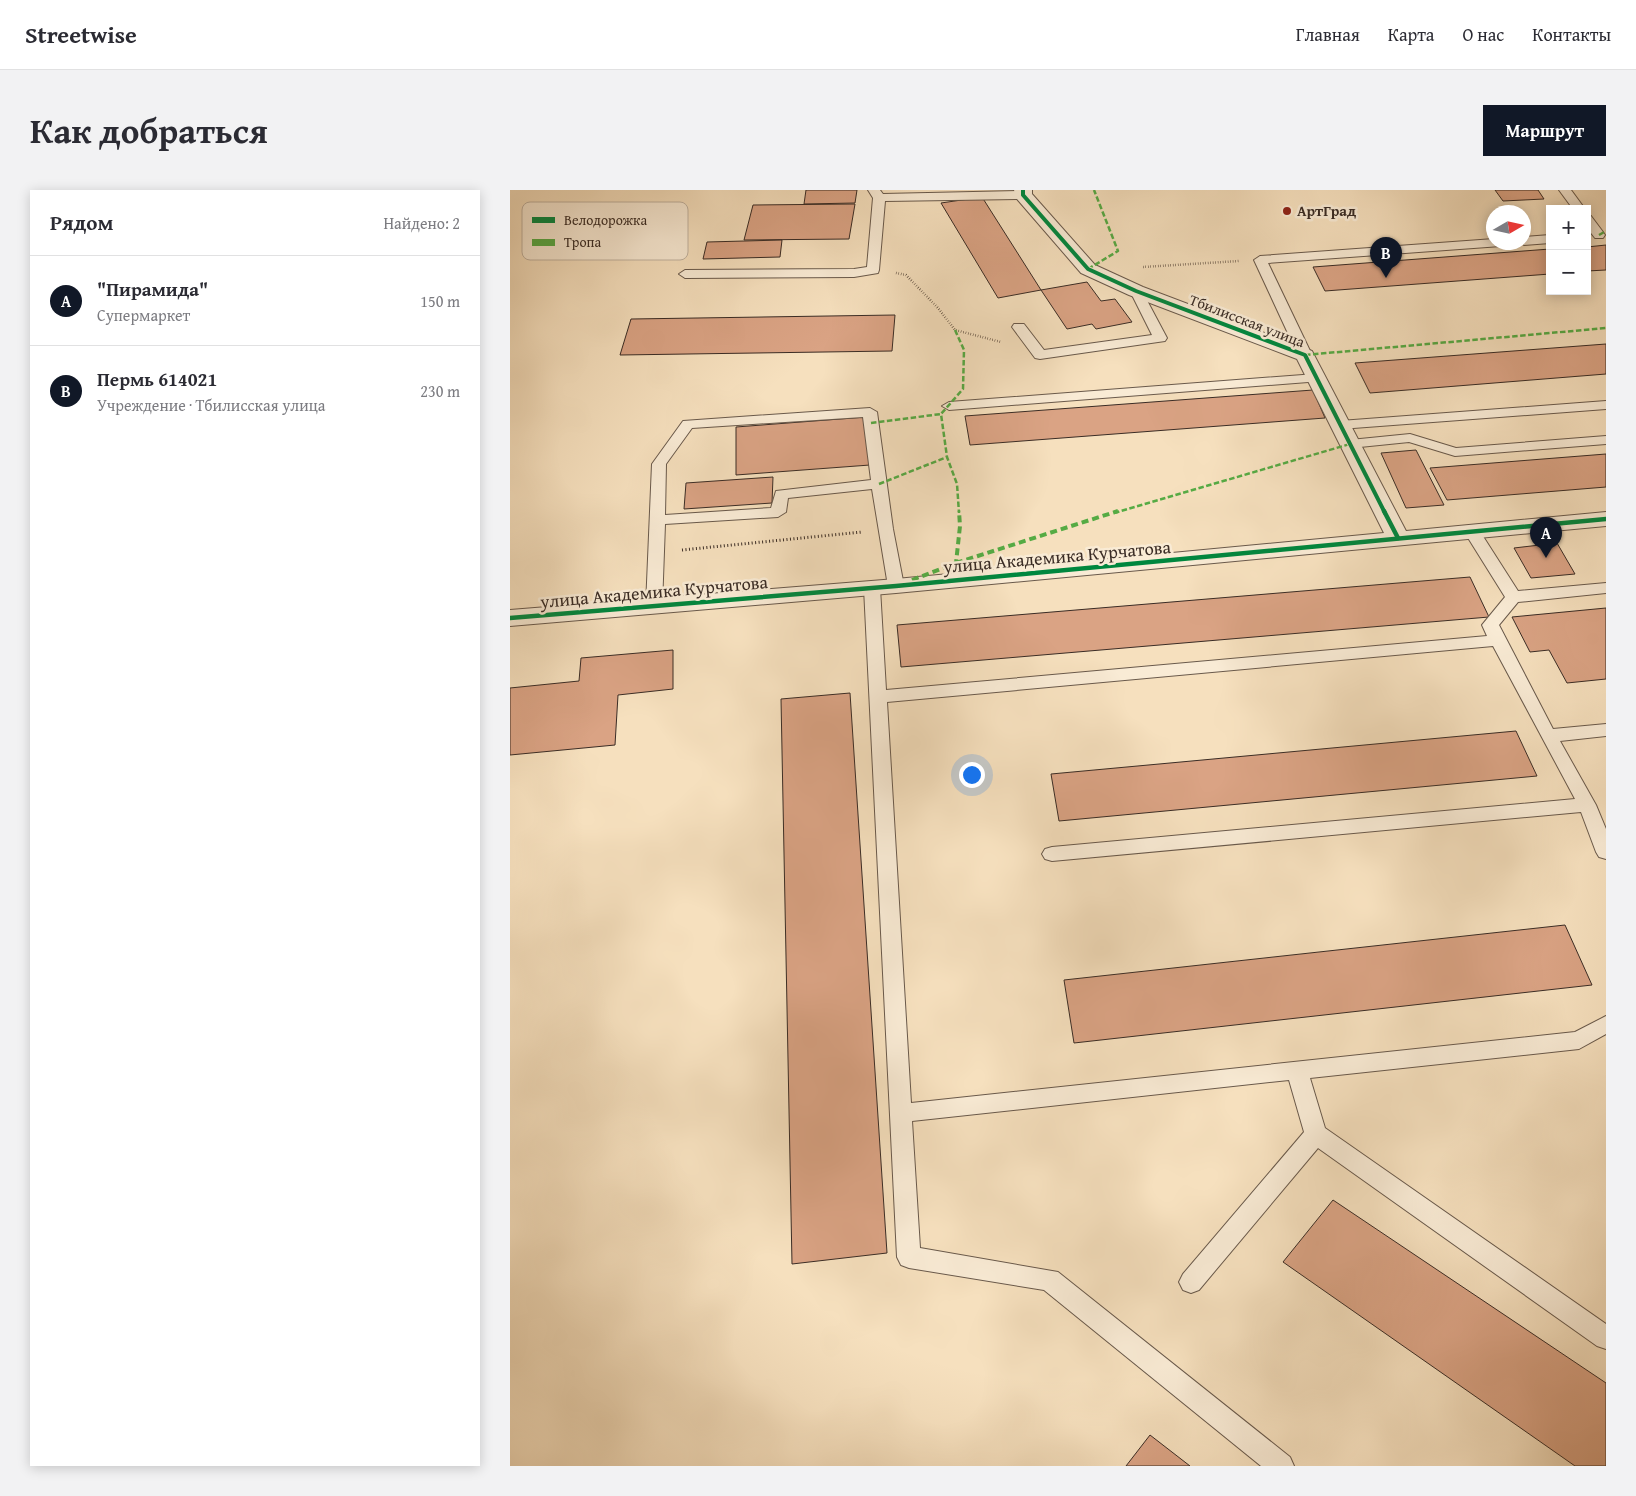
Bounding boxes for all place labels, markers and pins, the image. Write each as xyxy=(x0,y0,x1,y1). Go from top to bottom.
place label: АртГрад xyxy=(1297,200,1356,221)
marker: АртГрад xyxy=(1281,205,1293,217)
pin: B xyxy=(1370,237,1402,278)
pin: A xyxy=(1530,517,1562,558)

